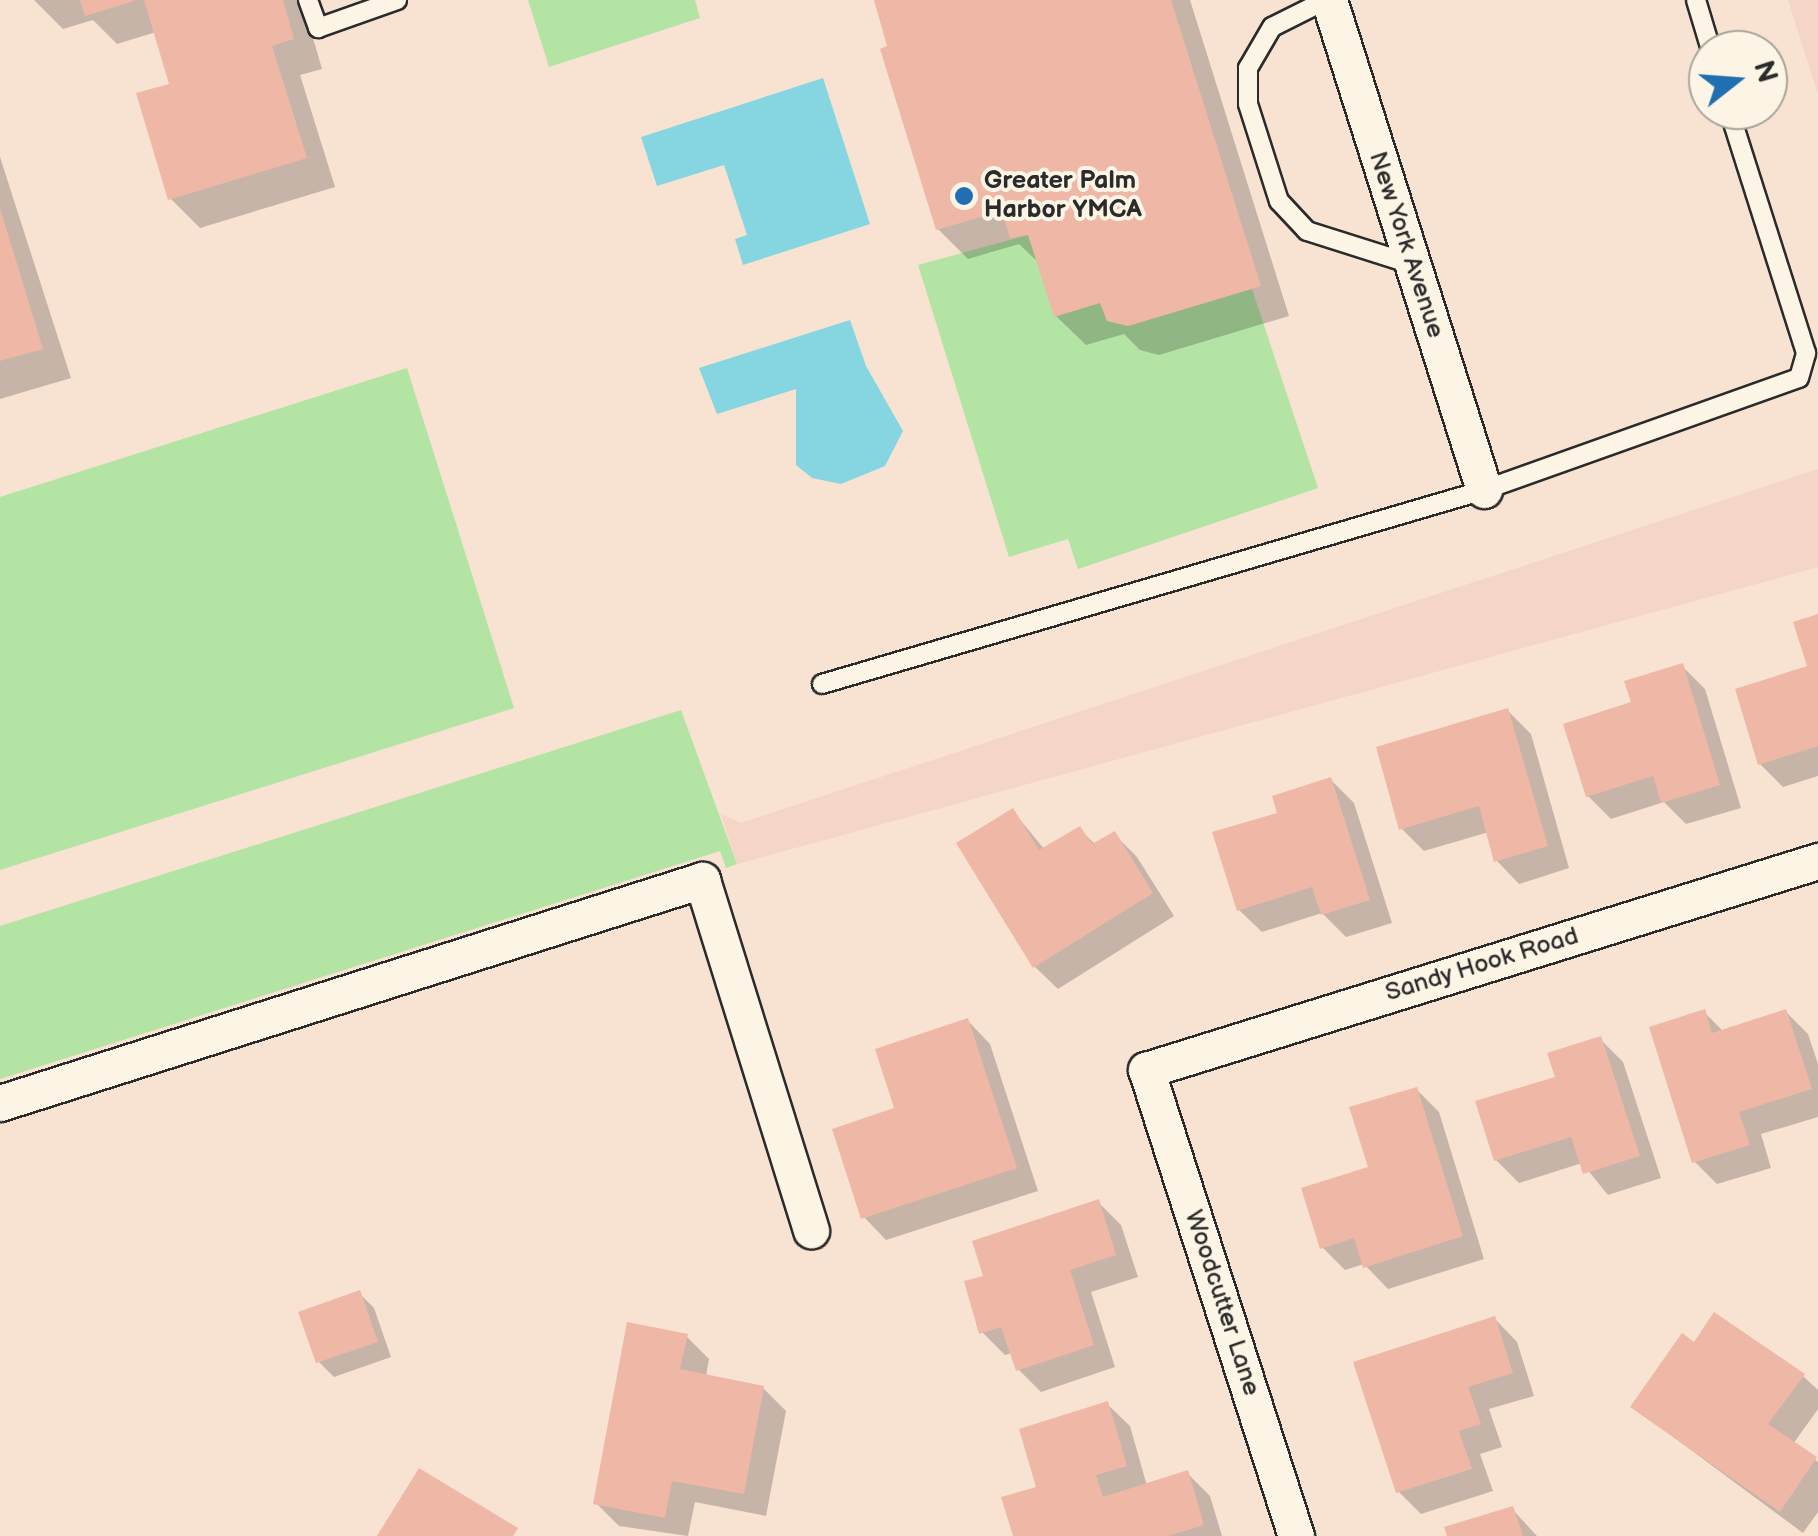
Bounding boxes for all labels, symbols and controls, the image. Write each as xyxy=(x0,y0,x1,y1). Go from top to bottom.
north arrow xyxy=(1688,30,1788,130)
text: N xyxy=(1746,57,1784,87)
street label: New York Avenue xyxy=(1361,147,1451,343)
place label: Greater Palm Harbor YMCA xyxy=(984,167,1142,226)
marker: Greater Palm Harbor YMCA xyxy=(953,185,975,207)
street label: Sandy Hook Road xyxy=(1381,921,1583,1009)
street label: Woodcutter Lane xyxy=(1178,1206,1266,1400)

